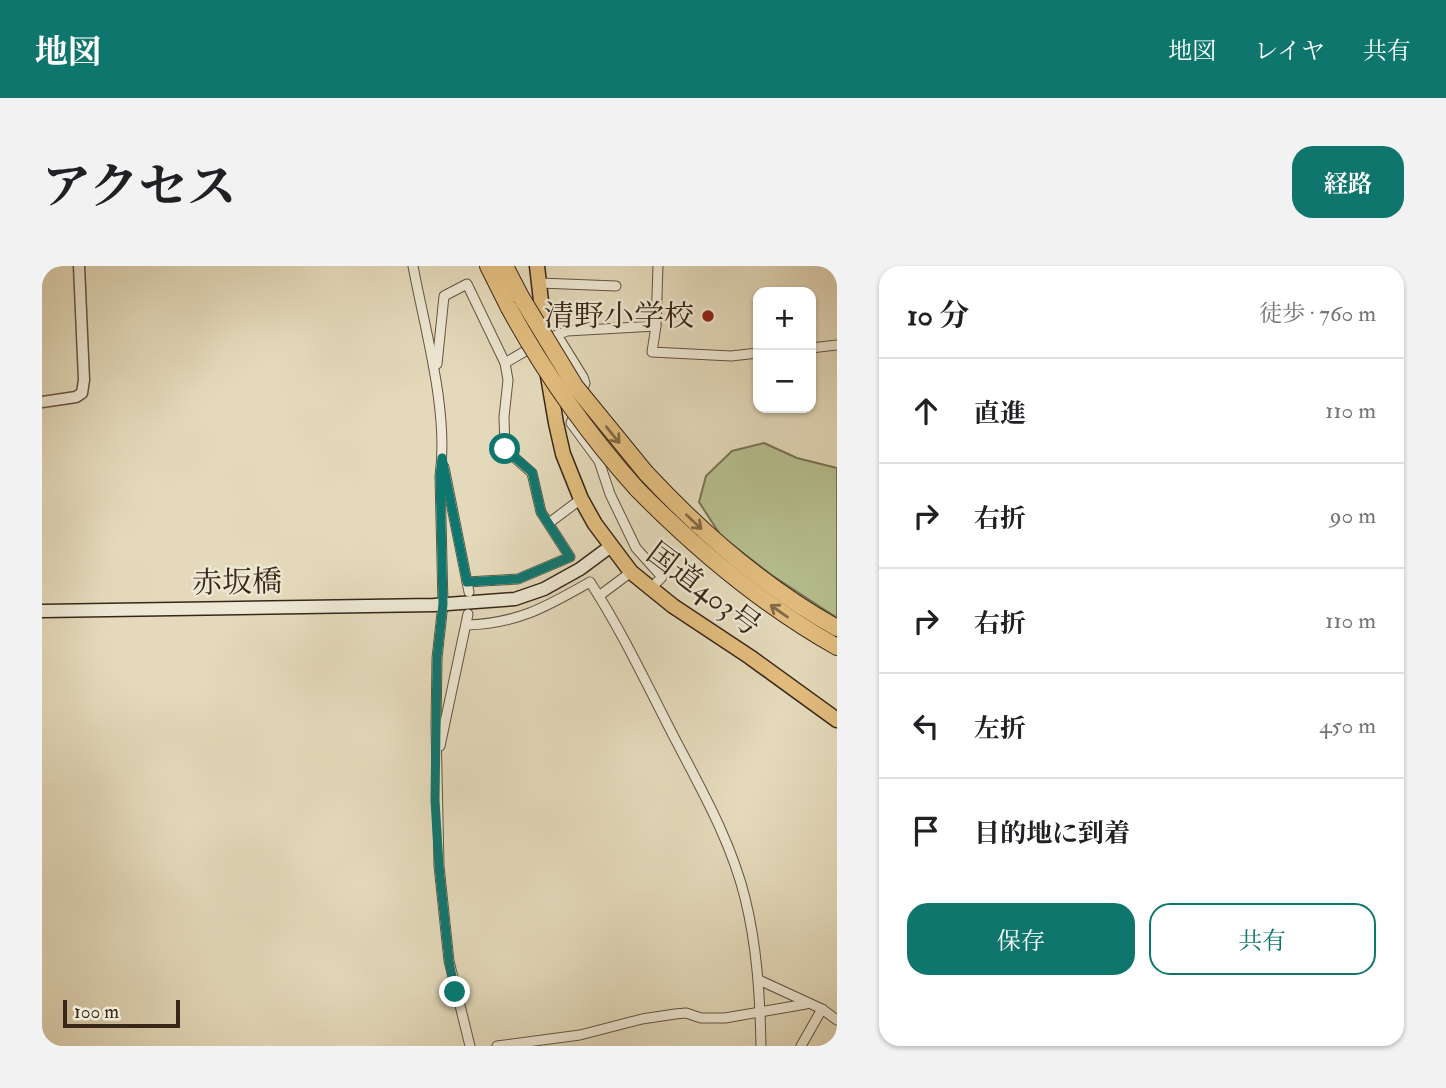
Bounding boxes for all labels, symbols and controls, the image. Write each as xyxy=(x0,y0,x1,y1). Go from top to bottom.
text: 地図 xyxy=(35,32,101,73)
text: 地図 xyxy=(1168,36,1216,67)
text: レイヤ xyxy=(1254,36,1325,67)
text: 共有 xyxy=(1363,36,1411,67)
button: 経路 xyxy=(1292,146,1404,218)
text: アクセス xyxy=(42,157,237,218)
map controls xyxy=(753,287,816,413)
button: + xyxy=(753,287,816,350)
text: 10 分 xyxy=(907,297,969,334)
place label: 清野小学校 xyxy=(544,298,694,335)
text: 徒歩 · 760 m xyxy=(1259,299,1376,328)
marker: 清野小学校 xyxy=(700,308,716,324)
button: − xyxy=(753,350,816,413)
icon: ahead xyxy=(907,392,945,430)
text: 110 m xyxy=(1325,396,1376,425)
text: 直進 xyxy=(974,398,1026,430)
one-way arrow xyxy=(605,426,621,444)
route start xyxy=(489,433,520,464)
icon: right xyxy=(907,497,945,535)
text: 90 m xyxy=(1330,501,1376,530)
text: 右折 xyxy=(974,503,1026,535)
one-way arrow xyxy=(685,513,702,530)
street label: 国道403号 xyxy=(639,535,768,644)
street label: 赤坂橋 xyxy=(192,563,282,602)
icon: right xyxy=(907,602,945,640)
one-way arrow xyxy=(770,604,789,618)
text: 110 m xyxy=(1325,606,1376,635)
text: 右折 xyxy=(974,608,1026,640)
icon: left xyxy=(907,707,945,745)
text: 450 m xyxy=(1319,711,1376,740)
text: 左折 xyxy=(974,713,1026,745)
icon: arrive xyxy=(907,812,945,850)
text: 目的地に到着 xyxy=(974,818,1130,850)
button: 保存 xyxy=(907,903,1135,975)
button: 共有 xyxy=(1149,903,1376,975)
route end xyxy=(439,976,470,1007)
scale bar xyxy=(63,997,180,1029)
text: 100 m xyxy=(74,1000,119,1024)

